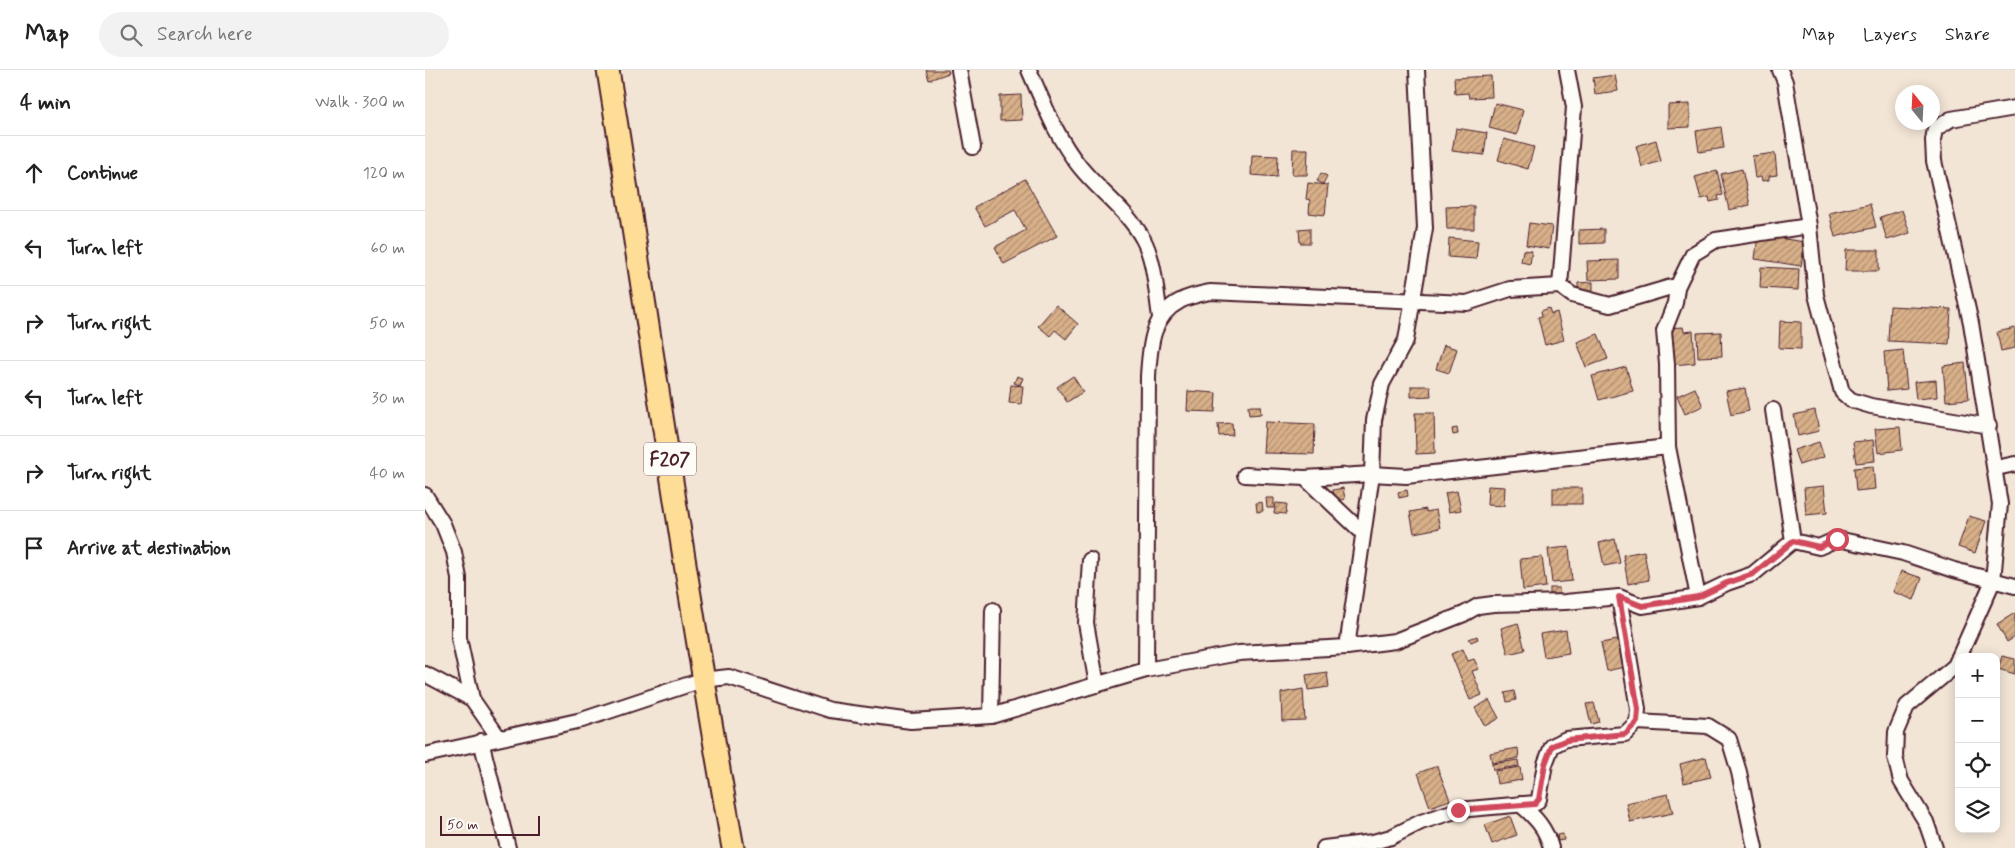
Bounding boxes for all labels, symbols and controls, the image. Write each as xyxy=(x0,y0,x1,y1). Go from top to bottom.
search box xyxy=(99,12,449,57)
text: Map xyxy=(25,19,69,50)
icon: search xyxy=(117,21,145,49)
text: Search here xyxy=(157,22,253,47)
text: Map xyxy=(1802,23,1835,47)
text: Layers xyxy=(1863,23,1917,47)
text: Share xyxy=(1945,23,1990,47)
north arrow xyxy=(1895,85,1940,130)
text: 4 min xyxy=(20,89,71,117)
text: Walk · 300 m xyxy=(315,92,405,113)
icon: ahead xyxy=(20,159,48,187)
text: Continue xyxy=(67,161,138,186)
text: 120 m xyxy=(363,163,405,184)
icon: left xyxy=(20,234,48,262)
text: Turn left xyxy=(67,236,143,261)
text: 60 m xyxy=(371,238,405,259)
icon: right xyxy=(20,309,48,337)
text: Turn right xyxy=(67,311,151,336)
text: 50 m xyxy=(369,313,405,334)
icon: left xyxy=(20,384,48,412)
text: Turn left xyxy=(67,386,143,411)
text: 30 m xyxy=(372,388,405,409)
road number: F207 xyxy=(644,442,696,476)
icon: right xyxy=(20,459,48,487)
text: Turn right xyxy=(67,461,151,486)
text: 40 m xyxy=(369,463,405,484)
route start xyxy=(1826,528,1849,551)
icon: arrive xyxy=(20,534,48,562)
text: Arrive at destination xyxy=(67,536,231,561)
map controls xyxy=(1955,653,2000,833)
button: + xyxy=(1955,653,2000,698)
button: − xyxy=(1955,698,2000,743)
button: locate xyxy=(1955,743,2000,788)
button: layers xyxy=(1955,788,2000,833)
route end xyxy=(1447,799,1470,822)
scale bar xyxy=(440,813,540,836)
text: 50 m xyxy=(447,816,478,834)

